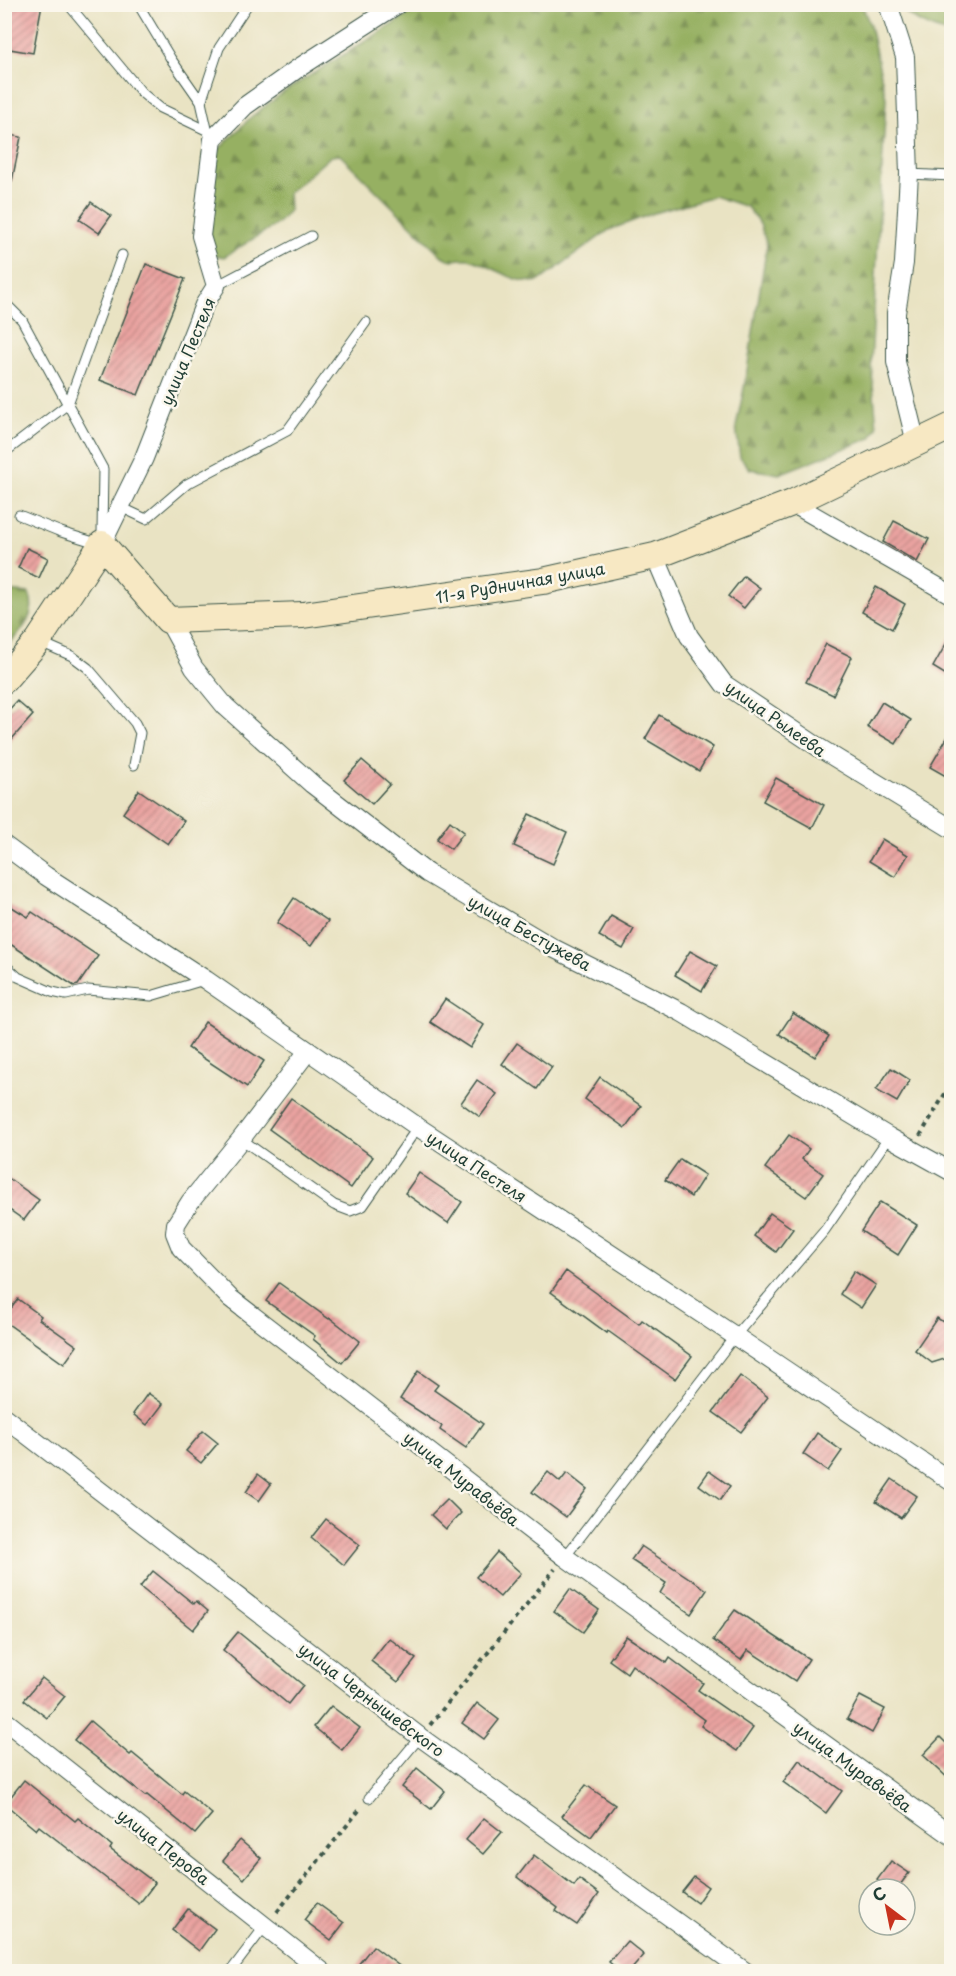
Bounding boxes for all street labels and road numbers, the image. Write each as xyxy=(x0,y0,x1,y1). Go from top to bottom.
street label: улица Пестеля xyxy=(153,293,221,409)
street label: 11-я Рудничная улица xyxy=(433,555,607,609)
street label: улица Рылеева xyxy=(721,674,831,762)
street label: улица Бестужева xyxy=(464,888,596,976)
street label: улица Пестеля xyxy=(422,1125,532,1207)
street label: улица Муравьёва xyxy=(399,1425,525,1531)
street label: улица Чернышевского xyxy=(294,1636,450,1762)
street label: улица Муравьёва xyxy=(789,1715,917,1817)
street label: улица Перова xyxy=(113,1802,215,1890)

